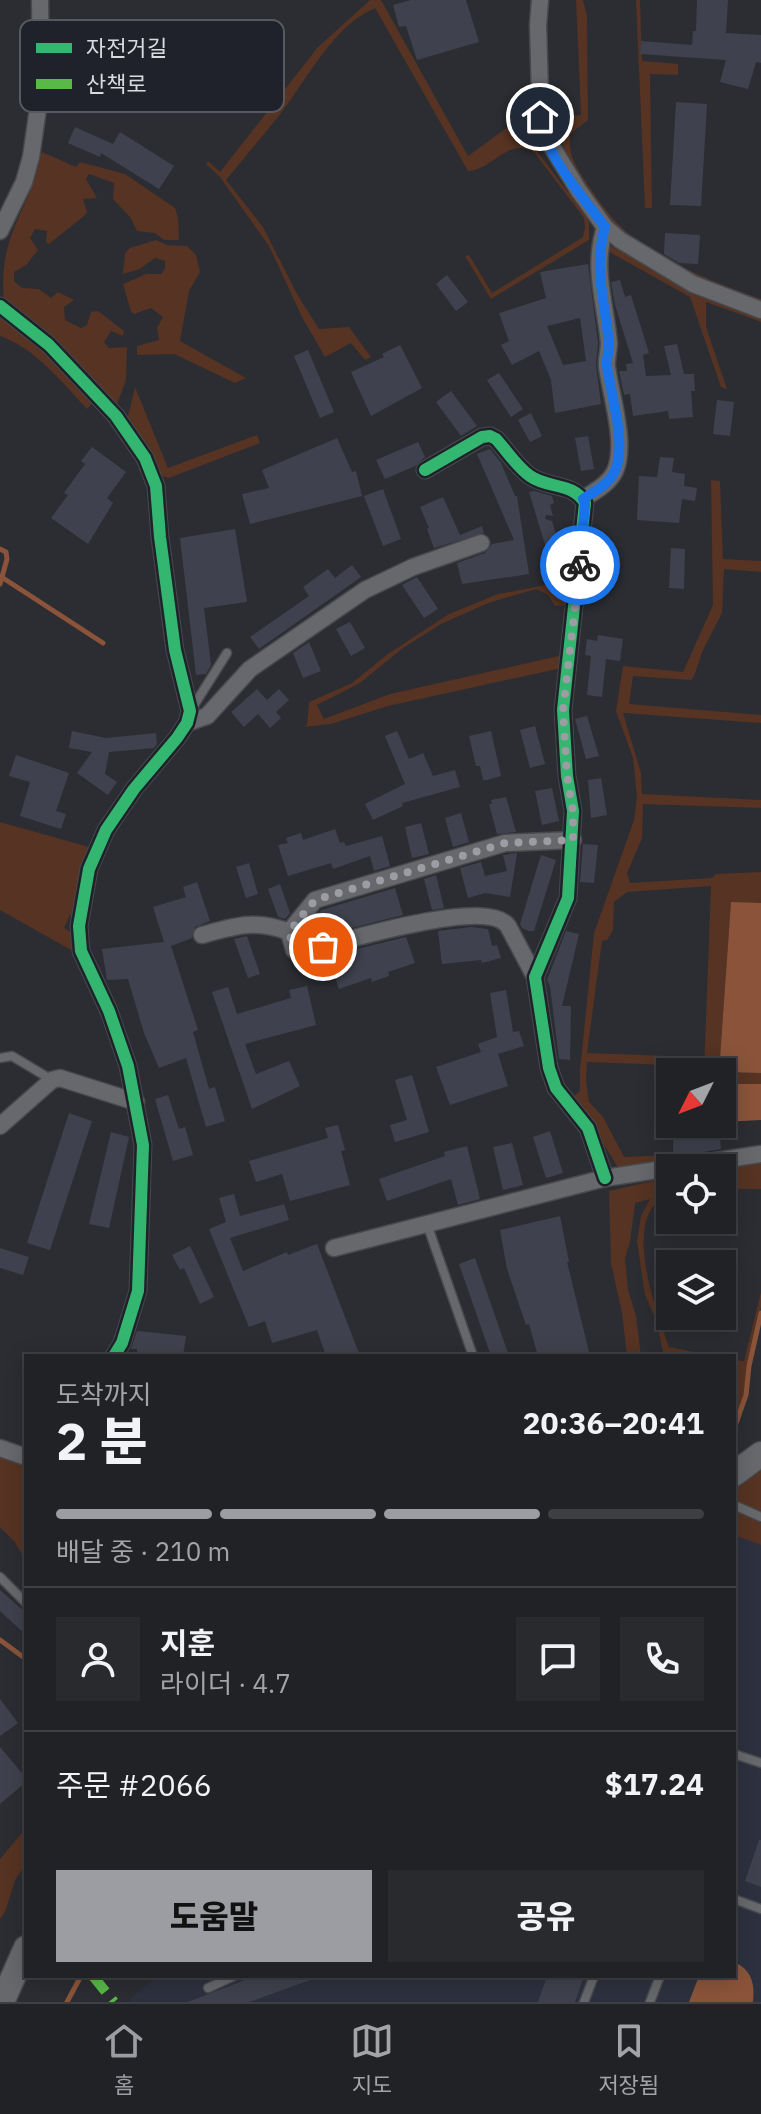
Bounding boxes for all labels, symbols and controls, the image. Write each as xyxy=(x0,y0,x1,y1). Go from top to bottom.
legend xyxy=(20,20,284,112)
text: 자전거길 xyxy=(86,33,167,62)
text: 산책로 xyxy=(86,69,147,98)
pin xyxy=(506,83,574,151)
icon: home xyxy=(518,95,562,139)
courier xyxy=(540,525,620,605)
icon: bike xyxy=(558,543,602,587)
pin xyxy=(289,913,357,981)
icon: bag xyxy=(301,925,345,969)
north arrow xyxy=(656,1058,736,1138)
map controls xyxy=(656,1058,736,1330)
button: locate xyxy=(656,1154,736,1234)
button: layers xyxy=(656,1250,736,1330)
text: 도착까지 xyxy=(56,1377,152,1411)
text: 20:36–20:41 xyxy=(523,1403,704,1442)
text: 2 분 xyxy=(56,1407,147,1474)
text: 배달 중 · 210 m xyxy=(56,1534,230,1568)
button: person xyxy=(56,1617,140,1701)
button: chat xyxy=(516,1617,600,1701)
button: phone xyxy=(620,1617,704,1701)
text: 지훈 xyxy=(160,1623,215,1662)
text: 라이더 · 4.7 xyxy=(160,1666,291,1700)
text: $17.24 xyxy=(605,1764,704,1803)
text: 주문 #2066 xyxy=(56,1765,212,1804)
button: 도움말 xyxy=(56,1870,372,1962)
button: 공유 xyxy=(388,1870,704,1962)
tab: 홈 xyxy=(102,2019,146,2099)
tab: 지도 xyxy=(350,2019,394,2099)
tab: 저장됨 xyxy=(598,2019,659,2099)

